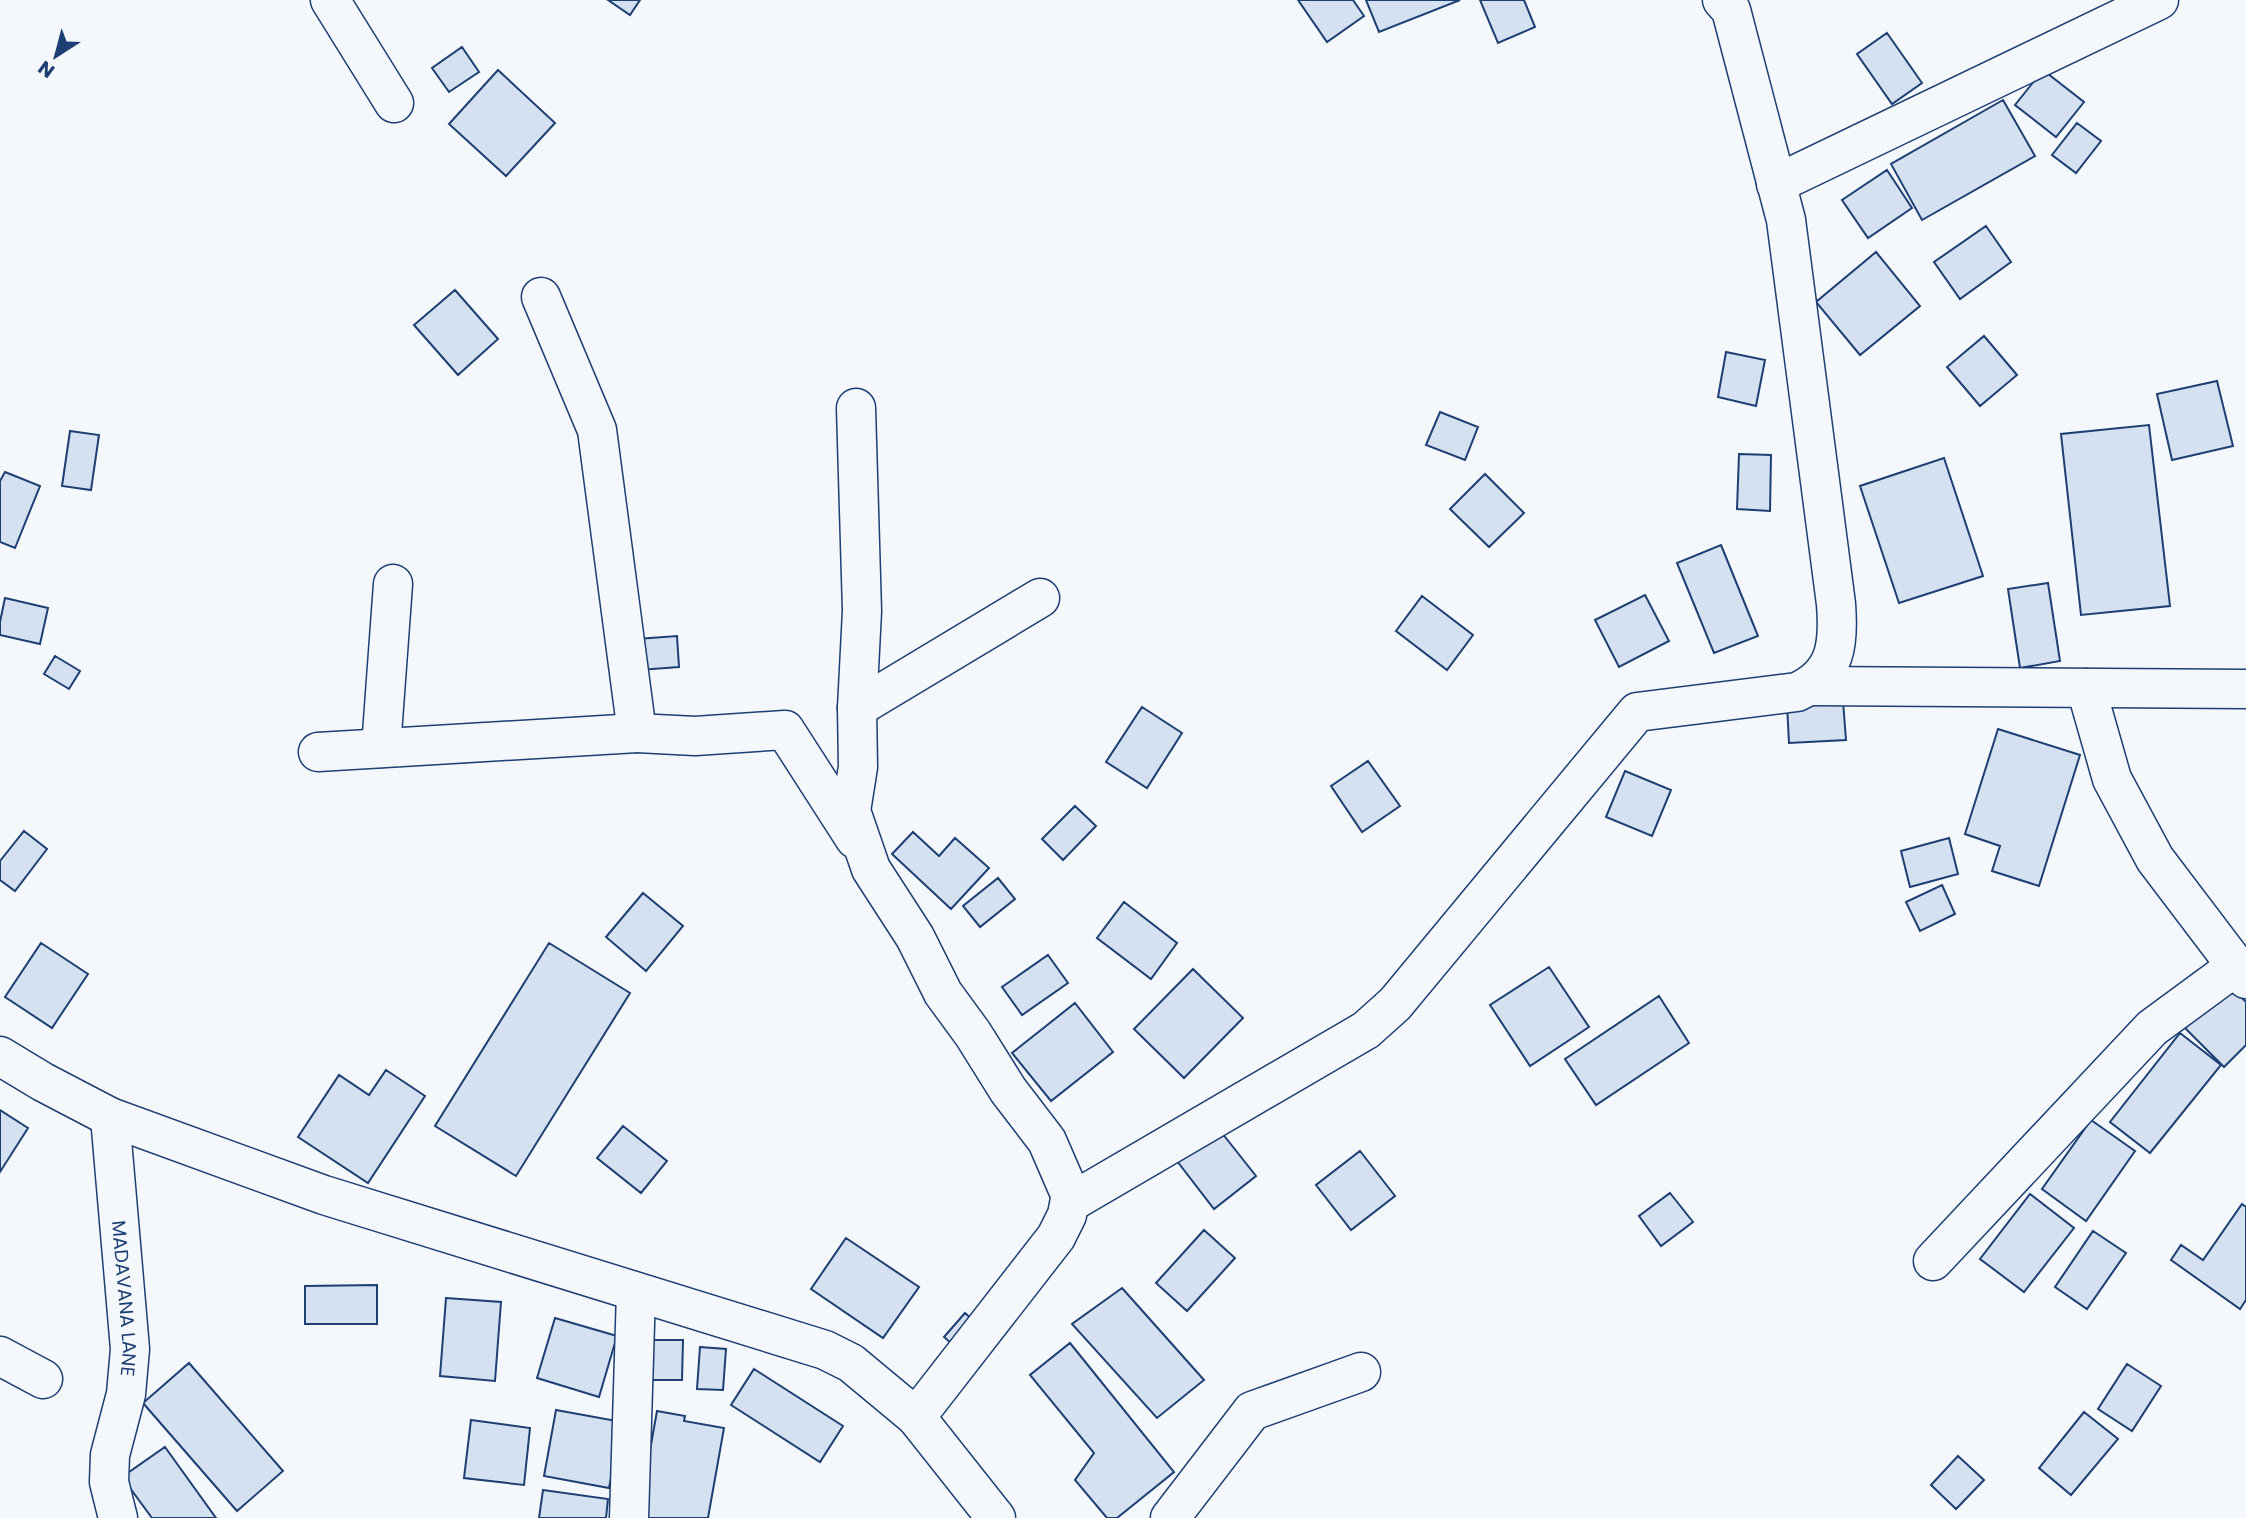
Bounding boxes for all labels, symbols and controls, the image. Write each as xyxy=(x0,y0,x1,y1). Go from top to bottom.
north arrow xyxy=(21,21,91,91)
text: N xyxy=(33,54,60,84)
street label: MADAVANA LANE xyxy=(105,1219,144,1377)

